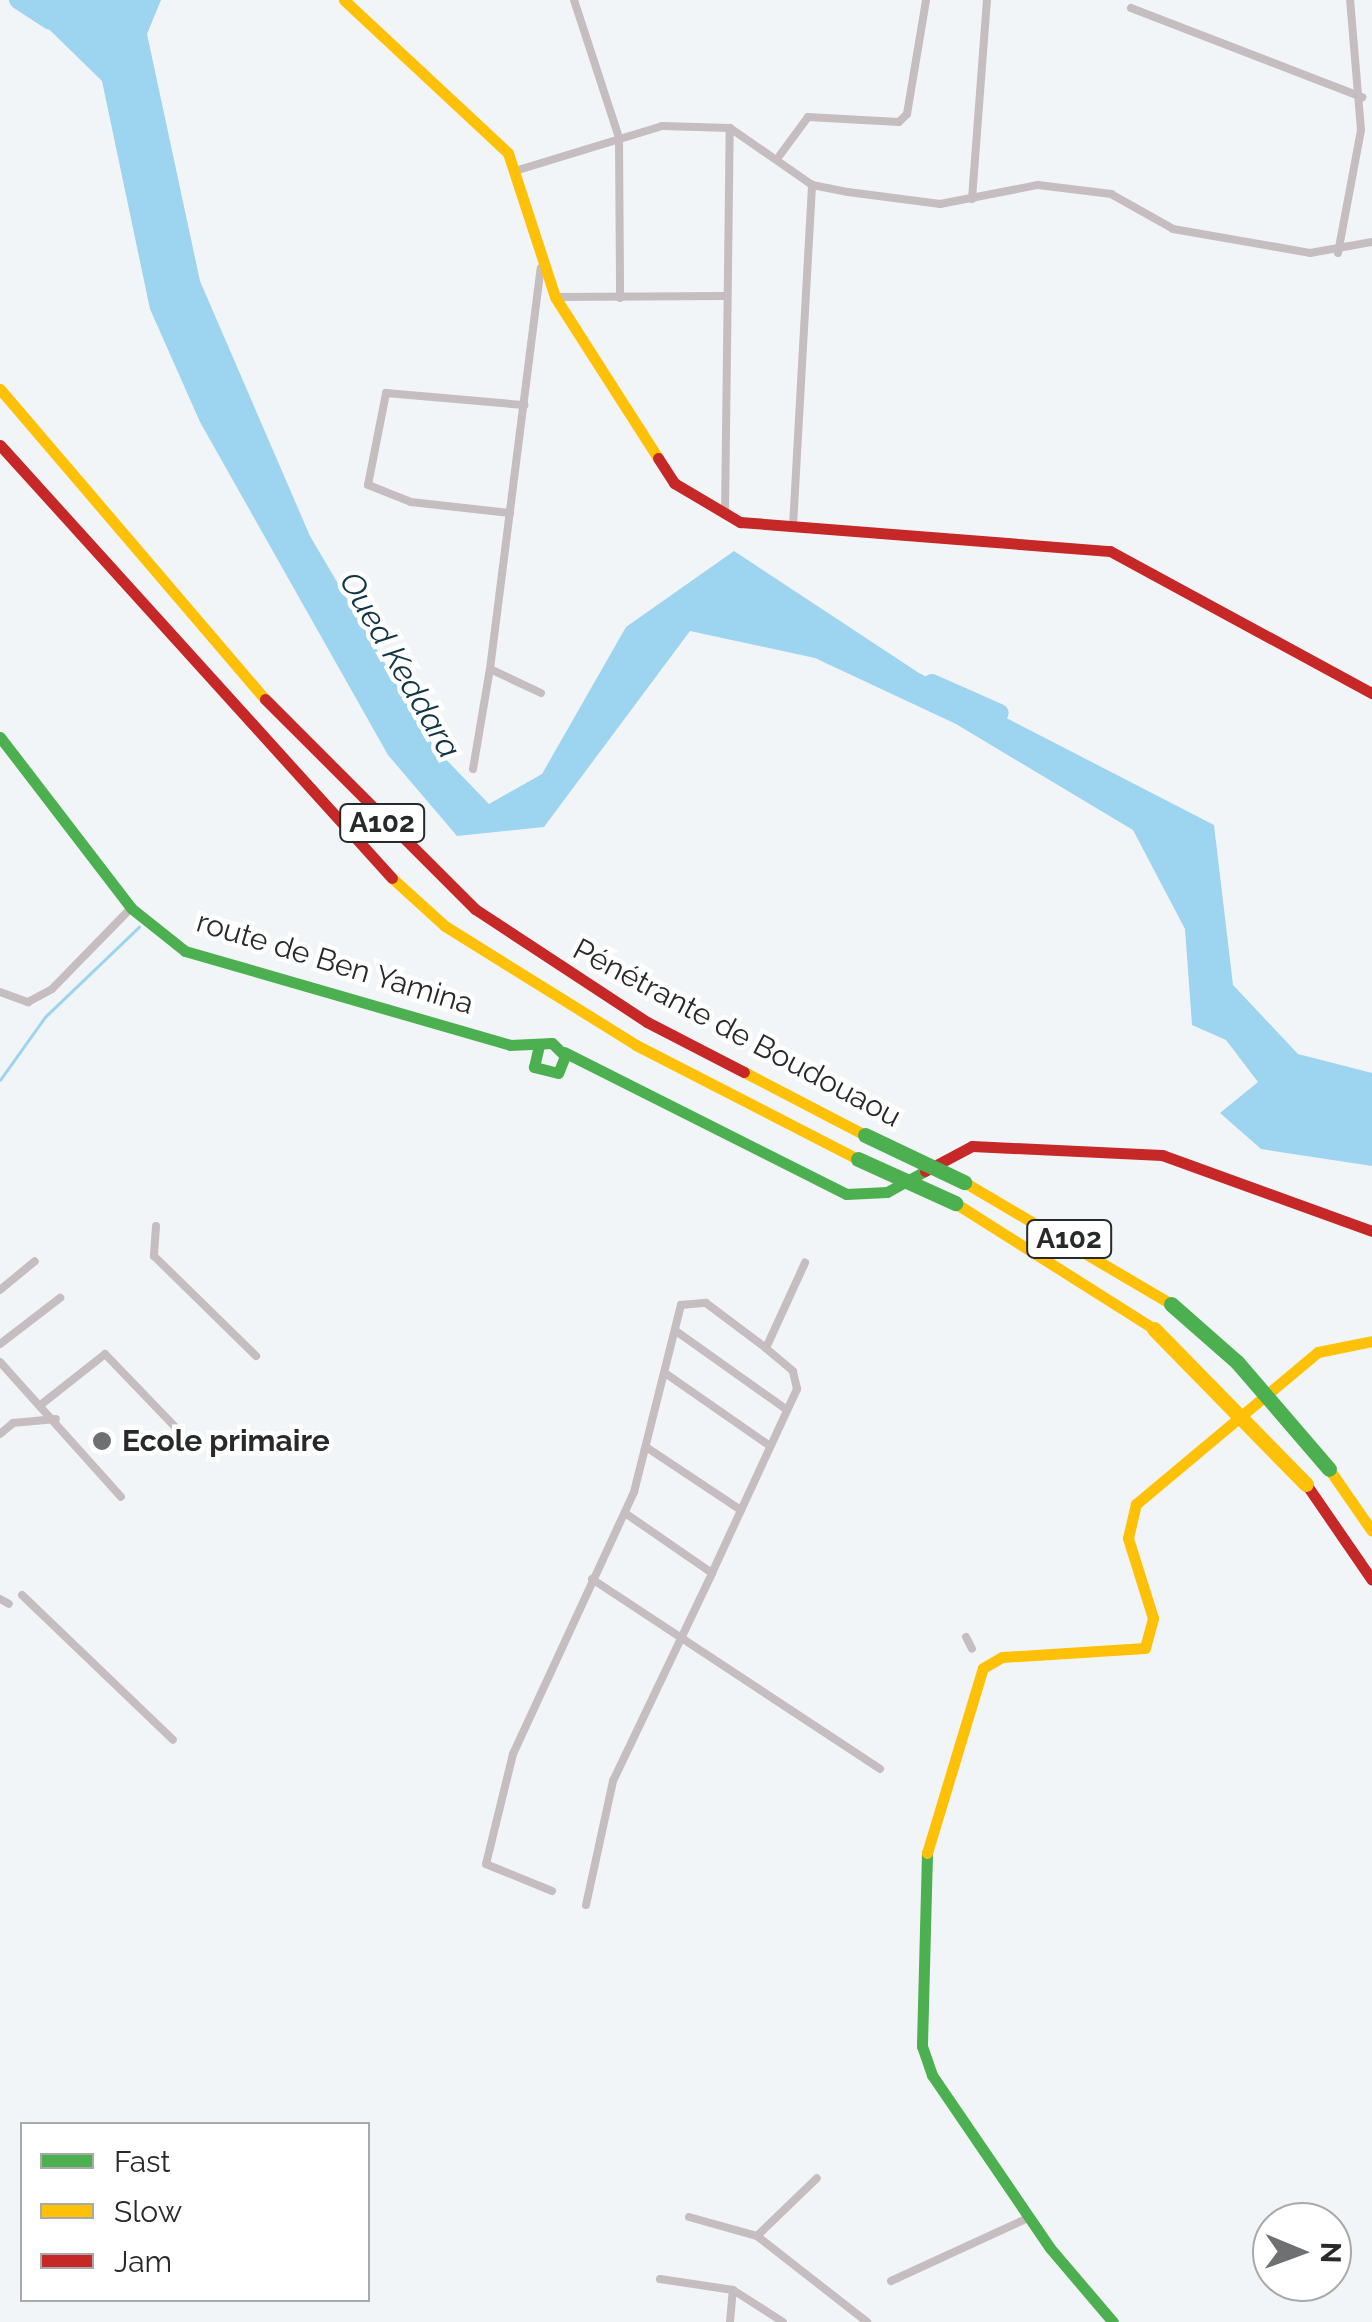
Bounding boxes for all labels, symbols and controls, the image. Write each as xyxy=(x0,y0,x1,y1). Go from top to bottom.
water label: Oued Keddara xyxy=(331,565,469,765)
road number: A102 xyxy=(337,800,427,846)
street label: route de Ben Yamina xyxy=(192,904,478,1022)
street label: Pénétrante de Boudouaou xyxy=(567,931,907,1135)
road number: A102 xyxy=(1024,1216,1114,1262)
place label: Ecole primaire xyxy=(122,1423,330,1459)
marker: Ecole primaire xyxy=(91,1430,113,1452)
legend xyxy=(20,2122,370,2302)
text: Fast xyxy=(114,2144,171,2179)
text: Slow xyxy=(114,2194,182,2229)
north arrow xyxy=(1252,2202,1352,2302)
text: N xyxy=(1314,2242,1347,2263)
text: Jam xyxy=(114,2244,172,2279)

